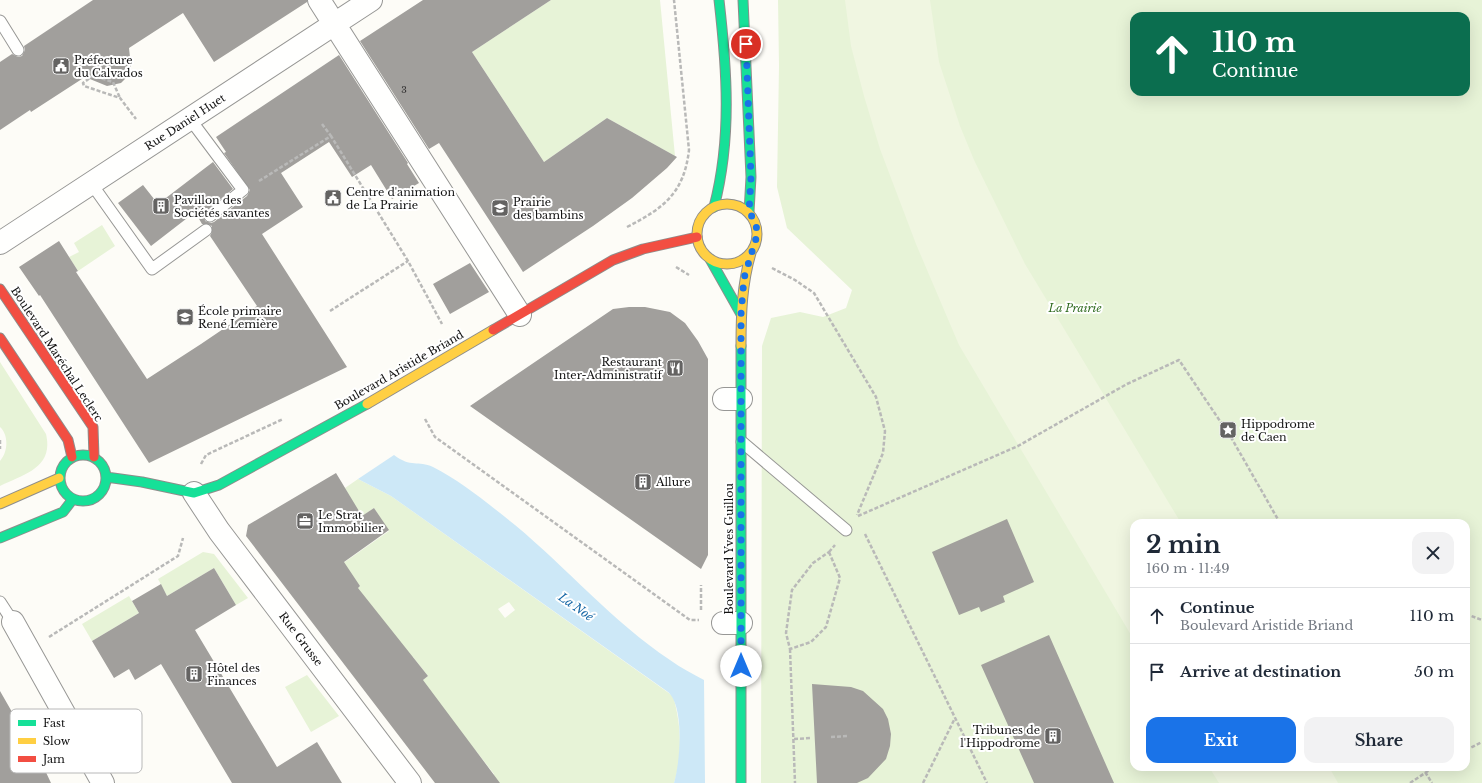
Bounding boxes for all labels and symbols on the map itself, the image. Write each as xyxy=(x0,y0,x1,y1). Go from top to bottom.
pin xyxy=(729,27,763,61)
place label: Préfecture du Calvados xyxy=(74,53,143,80)
public building icon: Préfecture du Calvados xyxy=(51,56,71,76)
house number: 3 xyxy=(401,84,407,95)
street label: Rue Daniel Huet xyxy=(142,90,229,153)
place label: Centre d'animation de La Prairie xyxy=(346,185,456,212)
public building icon: Centre d'animation de La Prairie xyxy=(323,188,343,208)
place label: Pavillon des Sociétés savantes xyxy=(174,193,269,220)
place label: Prairie des bambins xyxy=(513,195,584,222)
building icon: Pavillon des Sociétés savantes xyxy=(151,196,171,216)
school or university icon: Prairie des bambins xyxy=(490,198,510,218)
street label: Boulevard Maréchal Leclerc xyxy=(8,284,106,424)
park label: La Prairie xyxy=(1048,301,1101,315)
place label: École primaire René Lemière xyxy=(198,304,282,331)
school or university icon: École primaire René Lemière xyxy=(175,307,195,327)
street label: Boulevard Aristide Briand xyxy=(332,327,466,413)
place label: Restaurant Inter-Administratif xyxy=(554,355,663,382)
restaurant icon: Restaurant Inter-Administratif xyxy=(665,358,685,378)
place label: Hippodrome de Caen xyxy=(1241,417,1315,444)
place icon: Hippodrome de Caen xyxy=(1218,420,1238,440)
building icon: Allure xyxy=(633,472,653,492)
place label: Allure xyxy=(655,475,690,489)
street label: Boulevard Yves Guillou xyxy=(722,483,736,615)
place label: Le Strat Immobilier xyxy=(318,508,384,535)
office icon: Le Strat Immobilier xyxy=(295,511,315,531)
water label: La Noé xyxy=(555,589,598,625)
street label: Rue Grusse xyxy=(276,609,326,669)
position arrow xyxy=(720,645,762,687)
place label: Hôtel des Finances xyxy=(207,661,260,688)
building icon: Hôtel des Finances xyxy=(184,664,204,684)
legend xyxy=(10,709,142,773)
text: Fast xyxy=(43,716,66,730)
place label: Tribunes de l'Hippodrome xyxy=(960,723,1040,750)
building icon: Tribunes de l'Hippodrome xyxy=(1043,726,1063,746)
text: Slow xyxy=(43,734,71,748)
text: Jam xyxy=(41,752,65,766)

